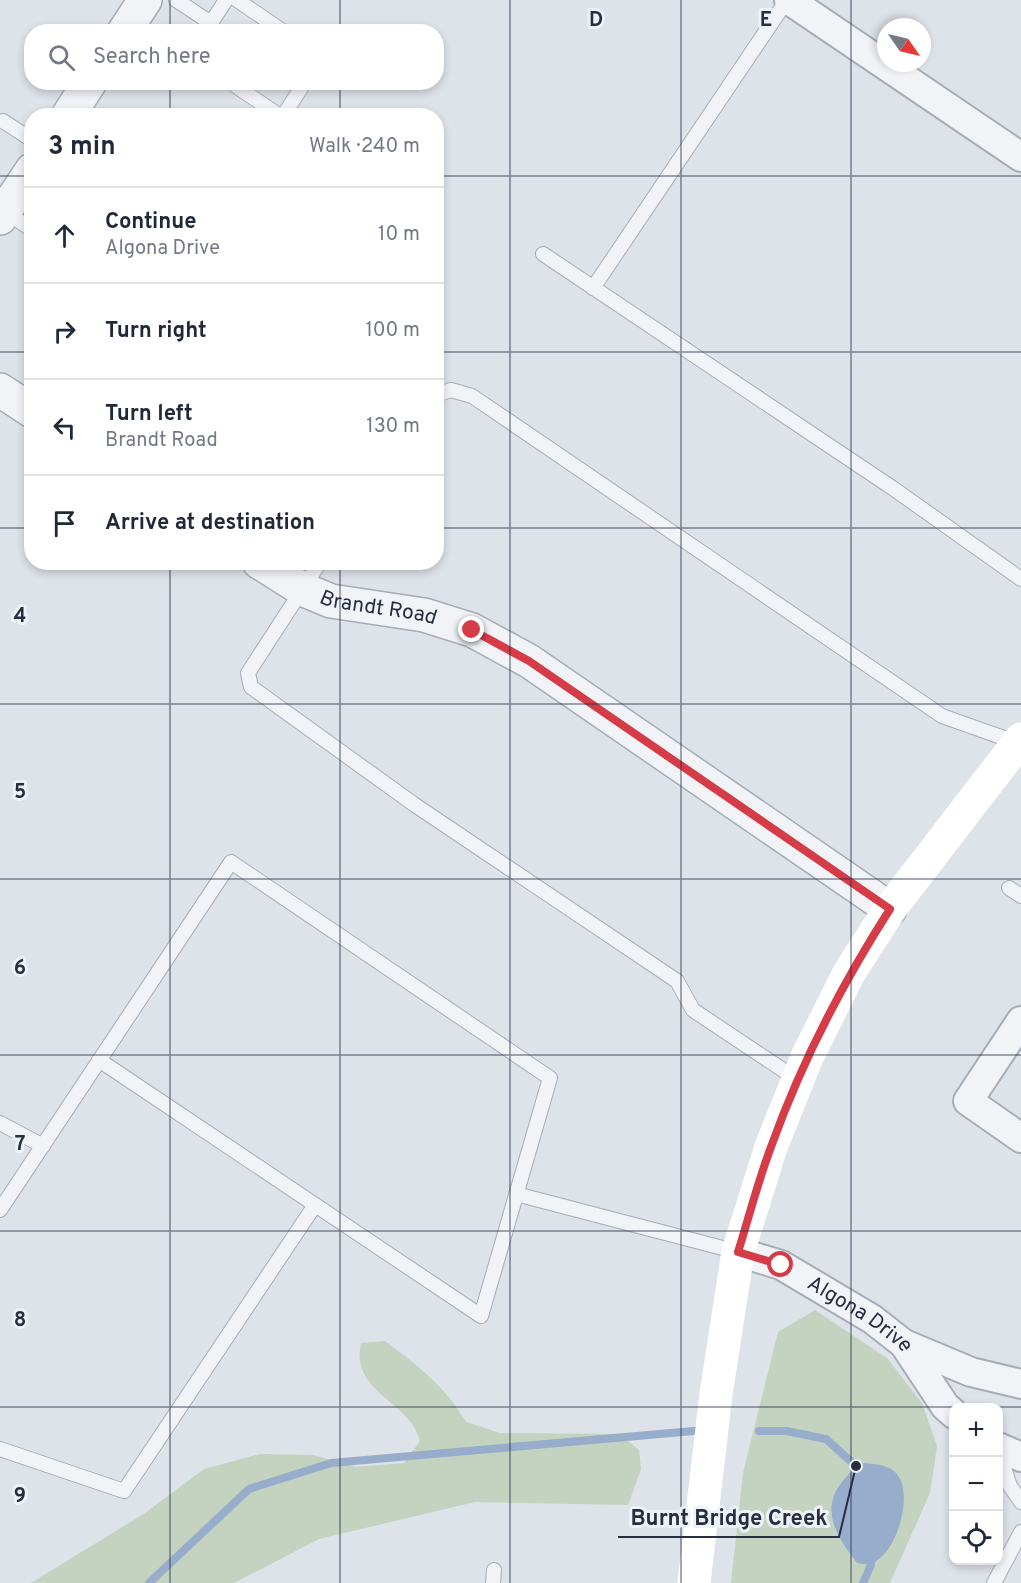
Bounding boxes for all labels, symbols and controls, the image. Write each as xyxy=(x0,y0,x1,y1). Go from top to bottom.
text: D xyxy=(589,8,603,34)
text: E xyxy=(760,8,772,34)
north arrow xyxy=(877,18,931,72)
search box xyxy=(24,24,444,90)
icon: search xyxy=(45,41,78,74)
text: Search here xyxy=(93,44,211,71)
text: 3 min xyxy=(48,131,116,164)
text: Walk · 240 m xyxy=(309,134,420,160)
text: Continue xyxy=(105,209,196,236)
icon: ahead xyxy=(48,219,81,252)
text: 10 m xyxy=(378,222,420,248)
text: Algona Drive xyxy=(105,236,220,262)
icon: right xyxy=(48,315,81,348)
text: Turn right xyxy=(105,318,207,345)
text: 100 m xyxy=(365,318,420,344)
text: Turn left xyxy=(105,401,193,428)
icon: left xyxy=(48,411,81,444)
text: 130 m xyxy=(366,414,420,440)
text: Brandt Road xyxy=(105,428,218,454)
icon: arrive xyxy=(48,507,81,540)
text: Arrive at destination xyxy=(105,510,315,537)
street label: Brandt Road xyxy=(315,584,440,632)
text: 4 xyxy=(14,604,26,630)
route end xyxy=(458,616,484,642)
text: 5 xyxy=(14,780,26,806)
text: 6 xyxy=(14,956,26,982)
text: 7 xyxy=(15,1132,25,1158)
route start xyxy=(767,1251,793,1277)
street label: Algona Drive xyxy=(802,1270,919,1357)
text: 8 xyxy=(14,1308,26,1334)
map controls xyxy=(949,1403,1003,1565)
button: + xyxy=(949,1403,1003,1457)
button: − xyxy=(949,1457,1003,1511)
text: 9 xyxy=(14,1484,26,1510)
callout: Burnt Bridge Creek xyxy=(618,1497,839,1537)
text: Burnt Bridge Creek xyxy=(630,1506,828,1533)
button: locate xyxy=(949,1511,1003,1565)

